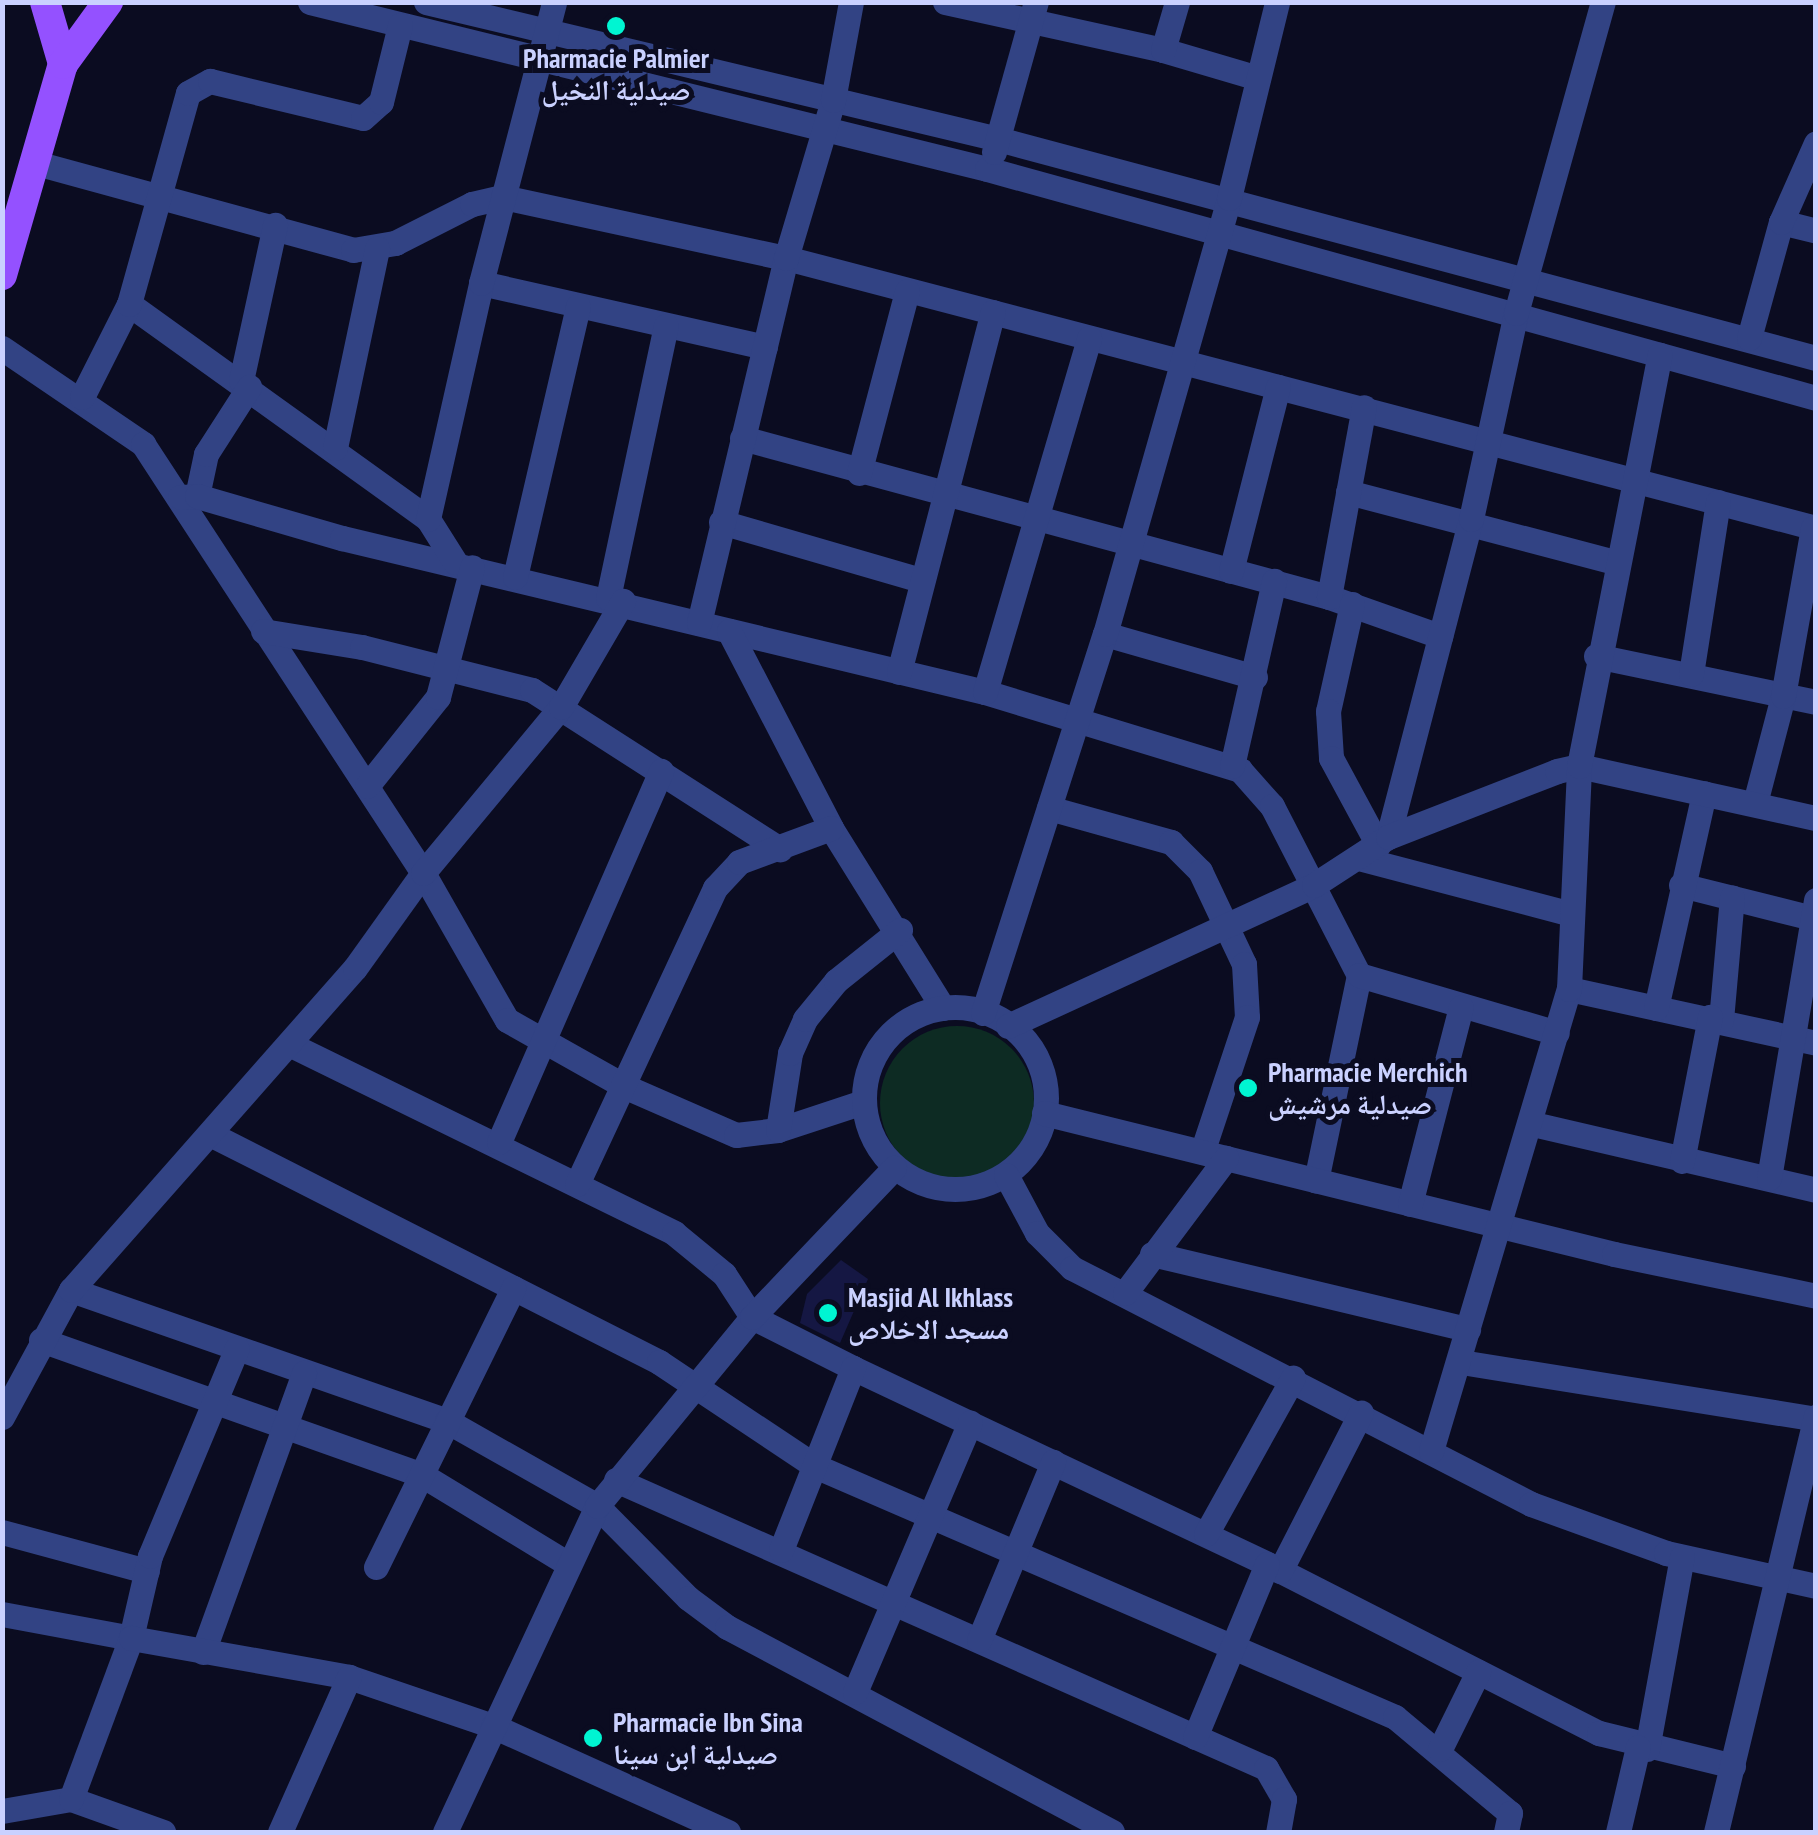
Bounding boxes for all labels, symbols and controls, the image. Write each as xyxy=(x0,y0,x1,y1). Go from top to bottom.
marker: Pharmacie Palmier صيدلية النخيل xyxy=(605,15,627,37)
place label: Pharmacie Palmier صيدلية النخيل xyxy=(523,41,709,107)
place label: Pharmacie Merchich صيدلية مرشيش xyxy=(1268,1055,1467,1121)
marker: Pharmacie Merchich صيدلية مرشيش xyxy=(1237,1077,1259,1099)
place label: Masjid Al Ikhlass مسجد الاخلاص xyxy=(848,1280,1014,1346)
marker: Masjid Al Ikhlass مسجد الاخلاص xyxy=(817,1302,839,1324)
place label: Pharmacie Ibn Sina صيدلية ابن سينا xyxy=(613,1705,803,1771)
marker: Pharmacie Ibn Sina صيدلية ابن سينا xyxy=(582,1727,604,1749)

